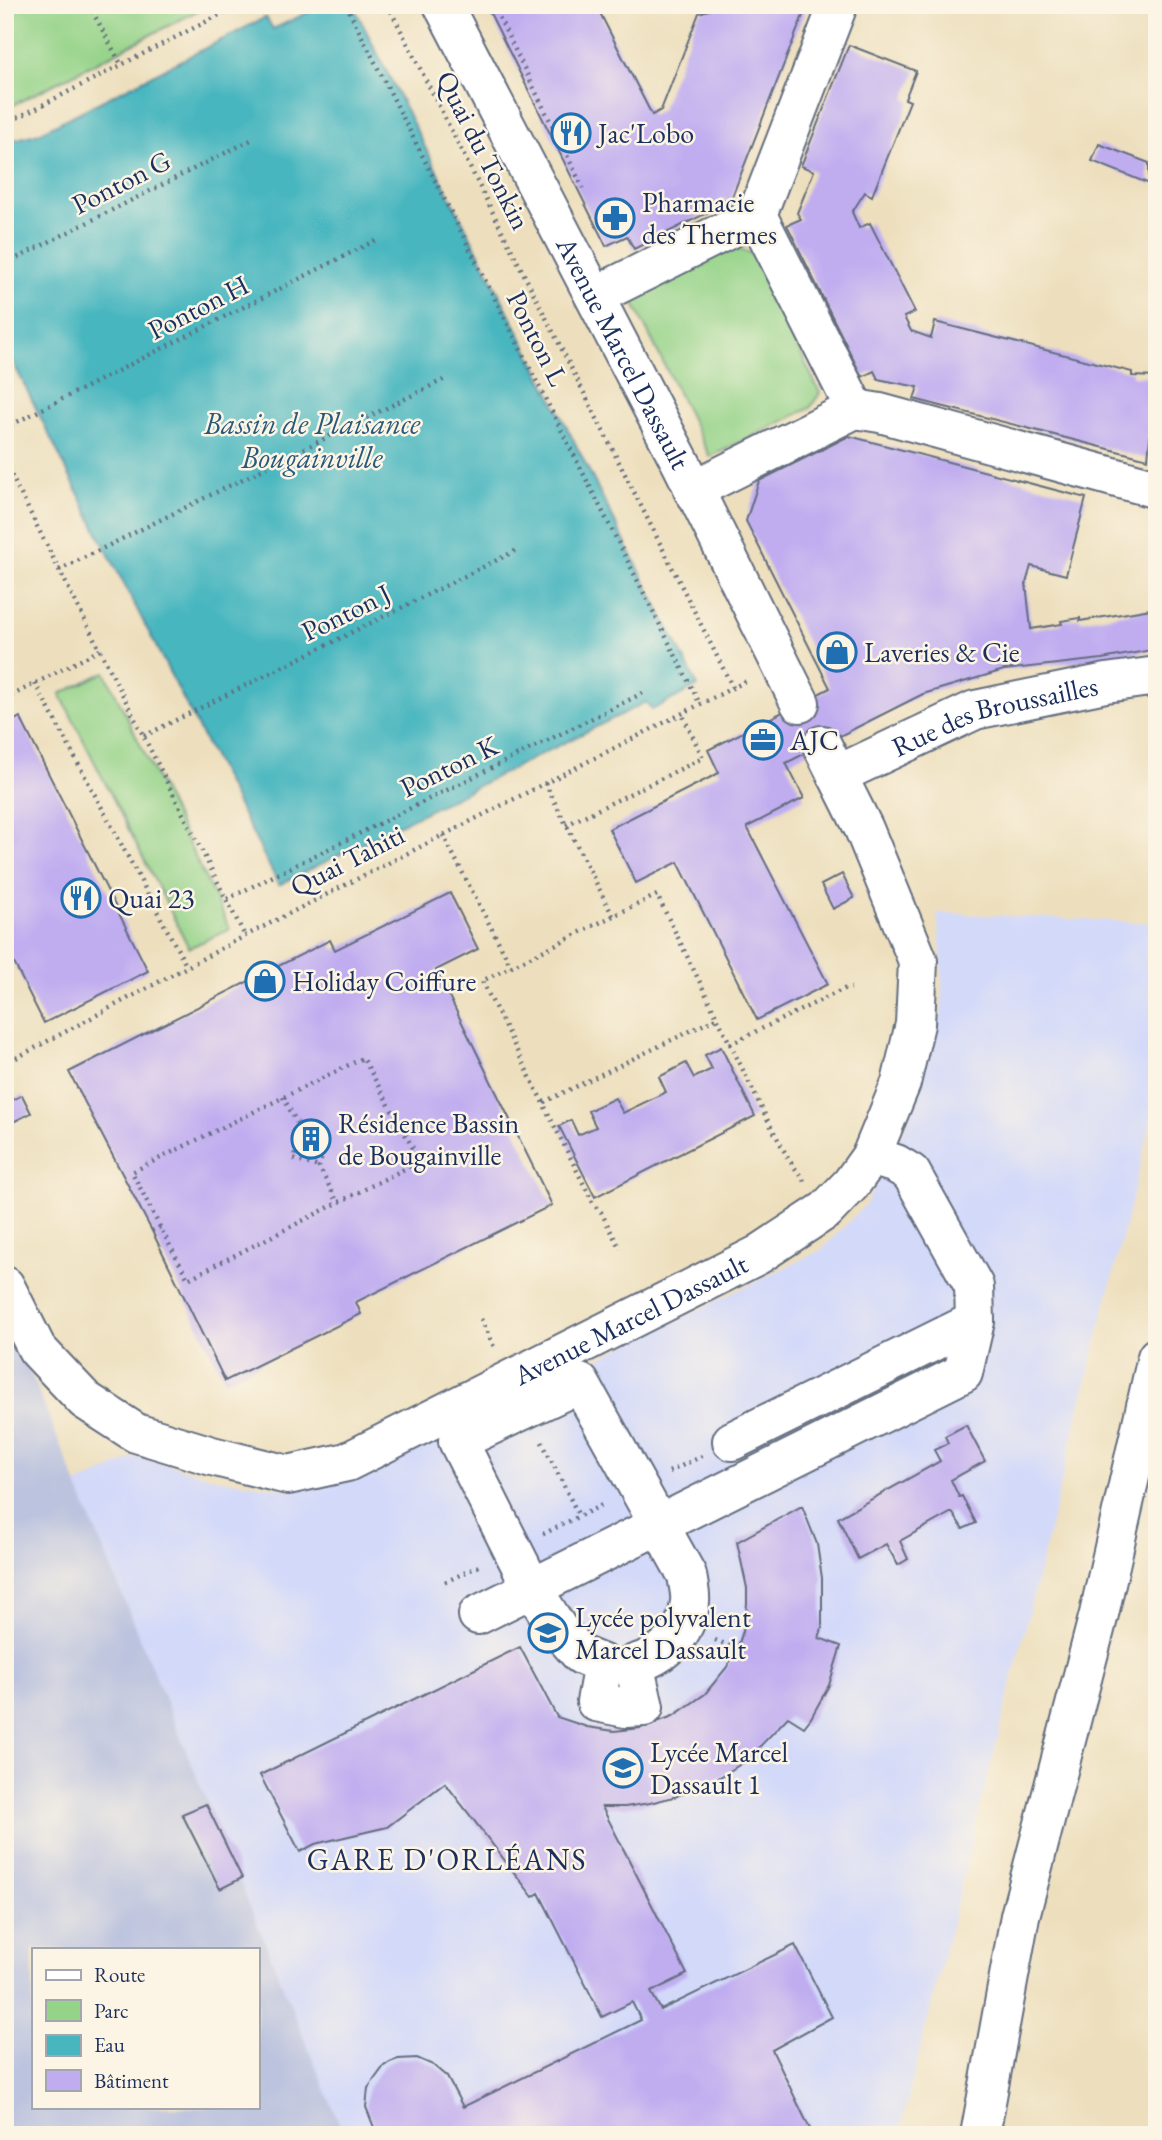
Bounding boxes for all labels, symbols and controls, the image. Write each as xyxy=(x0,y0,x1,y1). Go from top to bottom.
street label: Quai du Tonkin xyxy=(429,65,540,236)
restaurant icon: Jac'Lobo xyxy=(550,112,592,154)
place label: Jac'Lobo xyxy=(596,115,694,151)
street label: Ponton G xyxy=(66,142,176,222)
place label: Pharmacie des Thermes xyxy=(642,184,777,252)
pharmacy icon: Pharmacie des Thermes xyxy=(594,197,636,239)
street label: Avenue Marcel Dassault xyxy=(548,230,699,475)
street label: Ponton H xyxy=(142,266,254,348)
street label: Ponton L xyxy=(499,284,578,392)
water label: Bassin de Plaisance Bougainville xyxy=(203,404,421,477)
street label: Ponton J xyxy=(295,575,397,649)
shop icon: Laveries & Cie xyxy=(816,631,858,673)
place label: Laveries & Cie xyxy=(864,634,1020,670)
street label: Rue des Broussailles xyxy=(886,667,1101,765)
office icon: AJC xyxy=(742,719,784,761)
place label: AJC xyxy=(789,722,839,758)
street label: Ponton K xyxy=(394,726,505,805)
street label: Quai Tahiti xyxy=(284,816,410,904)
restaurant icon: Quai 23 xyxy=(60,877,102,919)
place label: Quai 23 xyxy=(108,880,195,916)
shop icon: Holiday Coiffure xyxy=(244,960,286,1002)
place label: Holiday Coiffure xyxy=(292,963,476,999)
place label: Résidence Bassin de Bougainville xyxy=(338,1105,520,1173)
building icon: Résidence Bassin de Bougainville xyxy=(290,1118,332,1160)
street label: Avenue Marcel Dassault xyxy=(507,1245,754,1394)
place label: Lycée polyvalent Marcel Dassault xyxy=(575,1599,751,1667)
school or university icon: Lycée polyvalent Marcel Dassault xyxy=(527,1612,569,1654)
place label: Lycée Marcel Dassault 1 xyxy=(650,1734,788,1802)
school or university icon: Lycée Marcel Dassault 1 xyxy=(602,1747,644,1789)
district label: GARE D'ORLÉANS xyxy=(307,1840,587,1879)
legend xyxy=(32,1948,259,2108)
text: Route xyxy=(94,1961,145,1988)
text: Parc xyxy=(94,1997,128,2024)
text: Eau xyxy=(94,2031,125,2058)
text: Bâtiment xyxy=(94,2067,169,2094)

